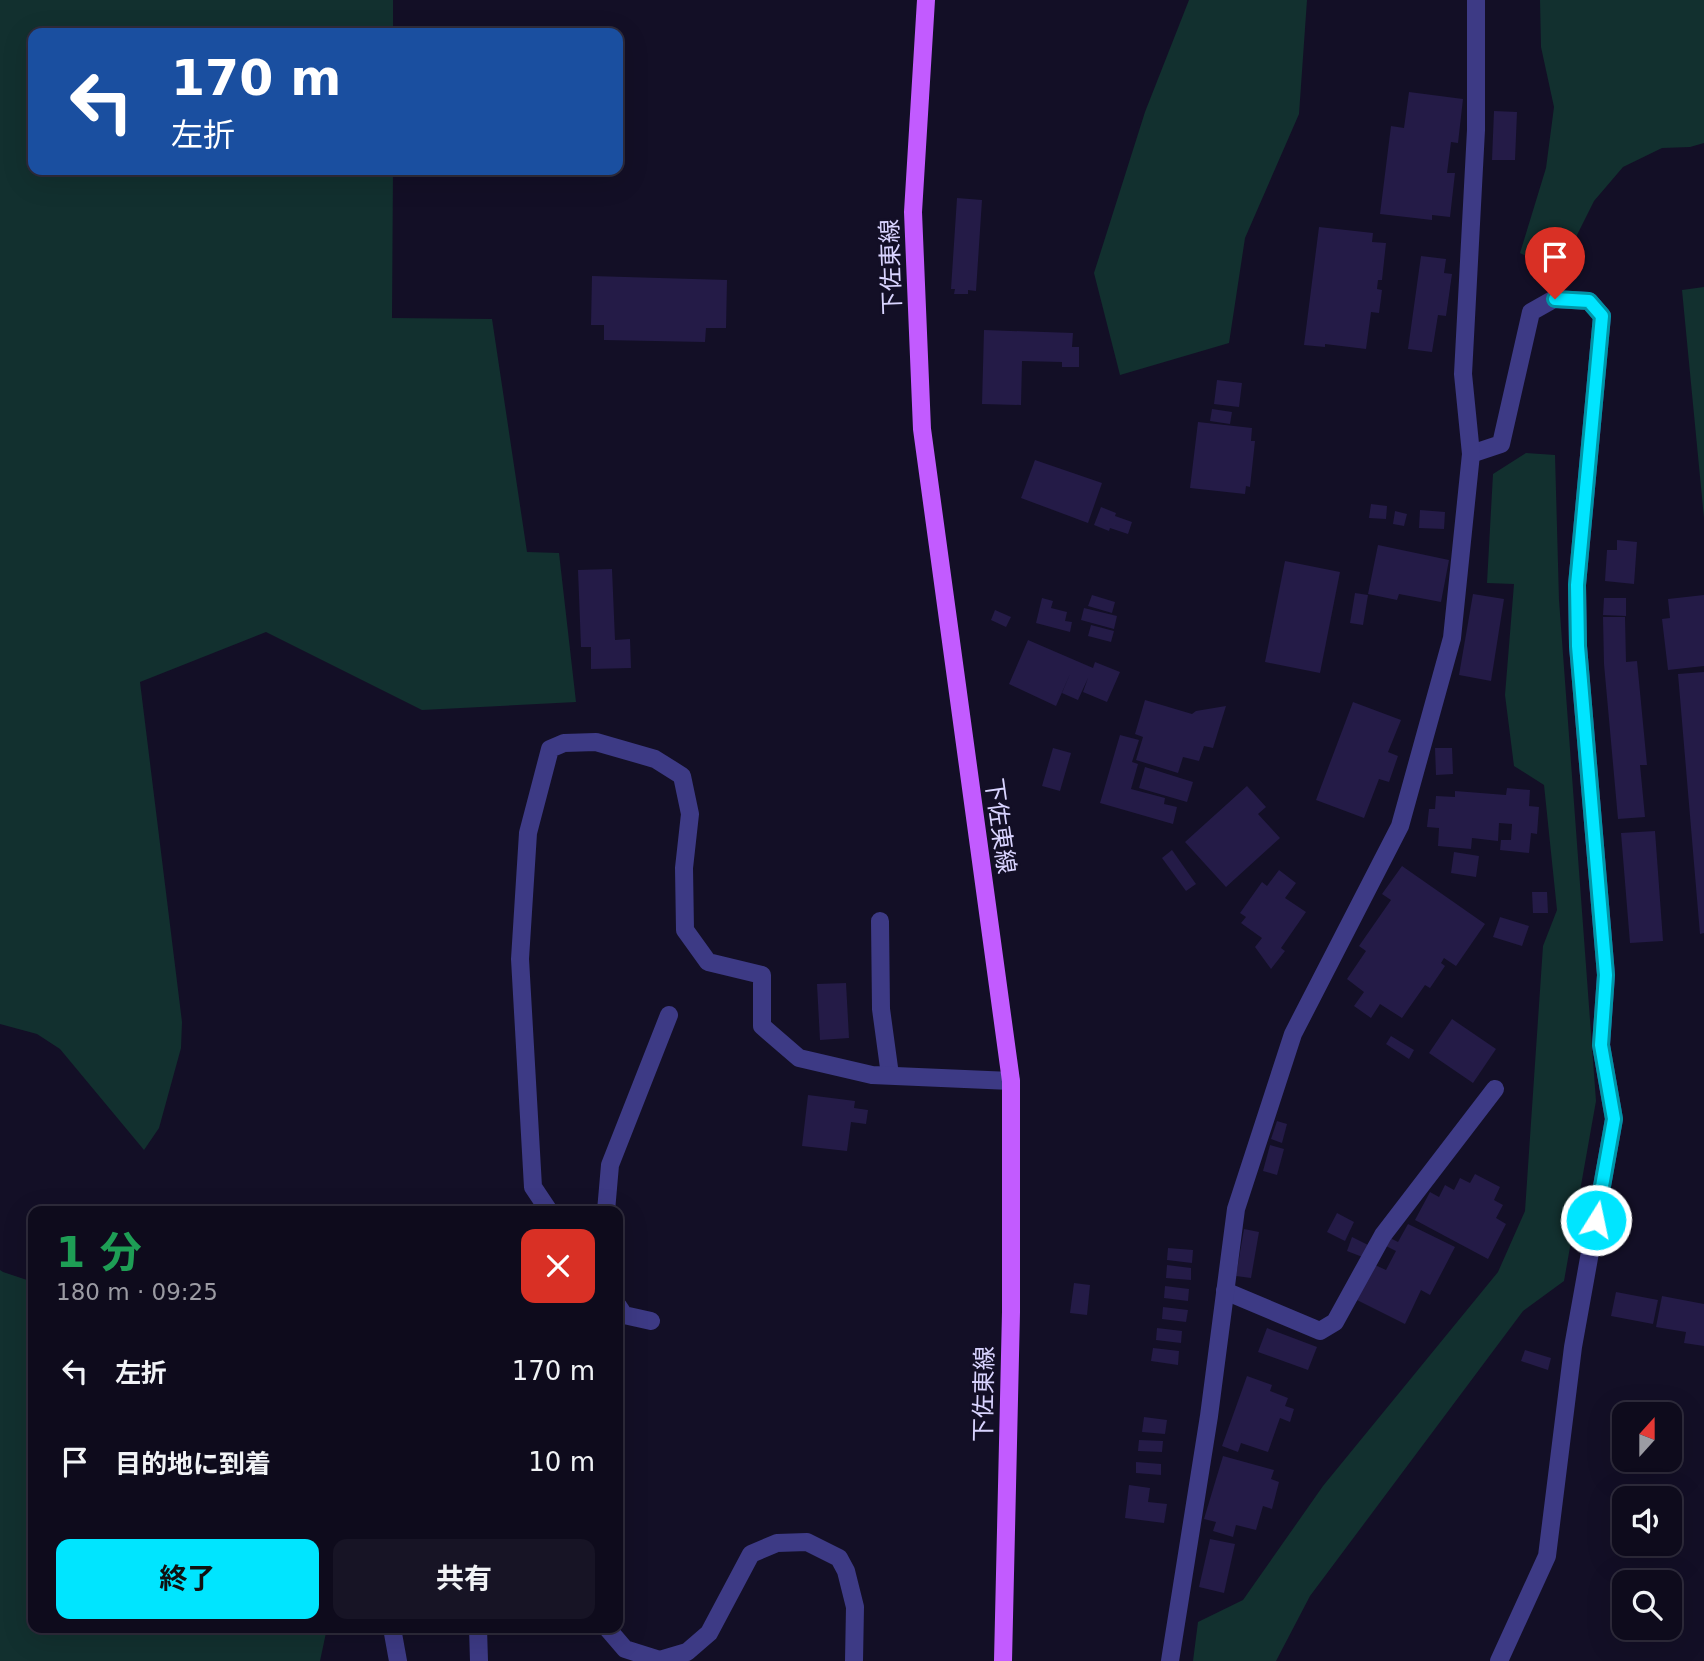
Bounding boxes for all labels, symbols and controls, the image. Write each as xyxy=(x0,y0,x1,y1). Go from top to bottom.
text: 170 m xyxy=(171,50,341,107)
icon: left xyxy=(56,56,147,147)
text: 左折 xyxy=(171,116,235,154)
street label: 下佐東線 xyxy=(875,219,907,315)
pin xyxy=(1525,227,1585,299)
icon: arrive xyxy=(1536,238,1574,276)
street label: 下佐東線 xyxy=(979,777,1021,875)
position arrow xyxy=(1559,1183,1633,1257)
text: 1 分 xyxy=(56,1228,142,1277)
button: close xyxy=(521,1229,595,1303)
text: 180 m · 09:25 xyxy=(56,1279,218,1305)
street label: 下佐東線 xyxy=(969,1346,999,1442)
icon: left xyxy=(56,1352,94,1390)
text: 170 m xyxy=(512,1356,595,1386)
text: 左折 xyxy=(115,1358,167,1388)
north arrow xyxy=(1612,1402,1682,1472)
map controls xyxy=(1612,1402,1682,1640)
icon: arrive xyxy=(56,1443,94,1481)
text: 10 m xyxy=(528,1447,595,1477)
text: 目的地に到着 xyxy=(115,1449,271,1479)
button: sound xyxy=(1612,1486,1682,1556)
button: 終了 xyxy=(56,1539,319,1619)
button: 共有 xyxy=(333,1539,595,1619)
button: search xyxy=(1612,1570,1682,1640)

